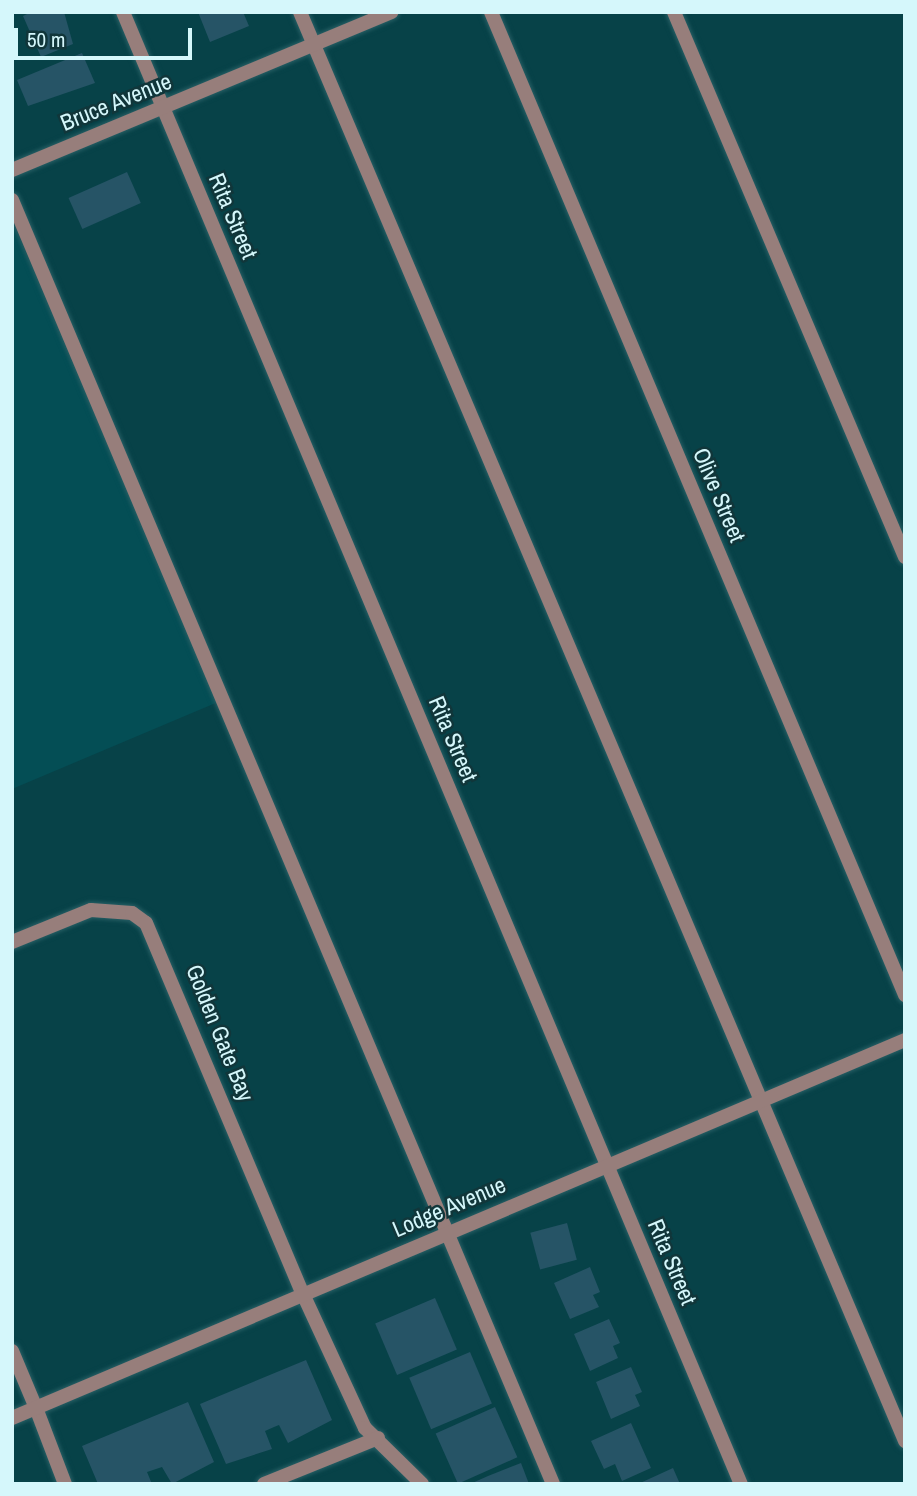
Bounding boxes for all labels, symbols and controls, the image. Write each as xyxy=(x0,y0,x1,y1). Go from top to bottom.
scale bar xyxy=(18,14,196,58)
text: 50 m xyxy=(27,25,65,54)
street label: Bruce Avenue xyxy=(56,67,176,137)
street label: Rita Street xyxy=(203,169,263,263)
street label: Olive Street xyxy=(687,444,751,546)
street label: Rita Street xyxy=(423,692,483,786)
street label: Golden Gate Bay xyxy=(180,961,260,1105)
street label: Lodge Avenue xyxy=(388,1171,510,1243)
street label: Rita Street xyxy=(642,1215,702,1309)

